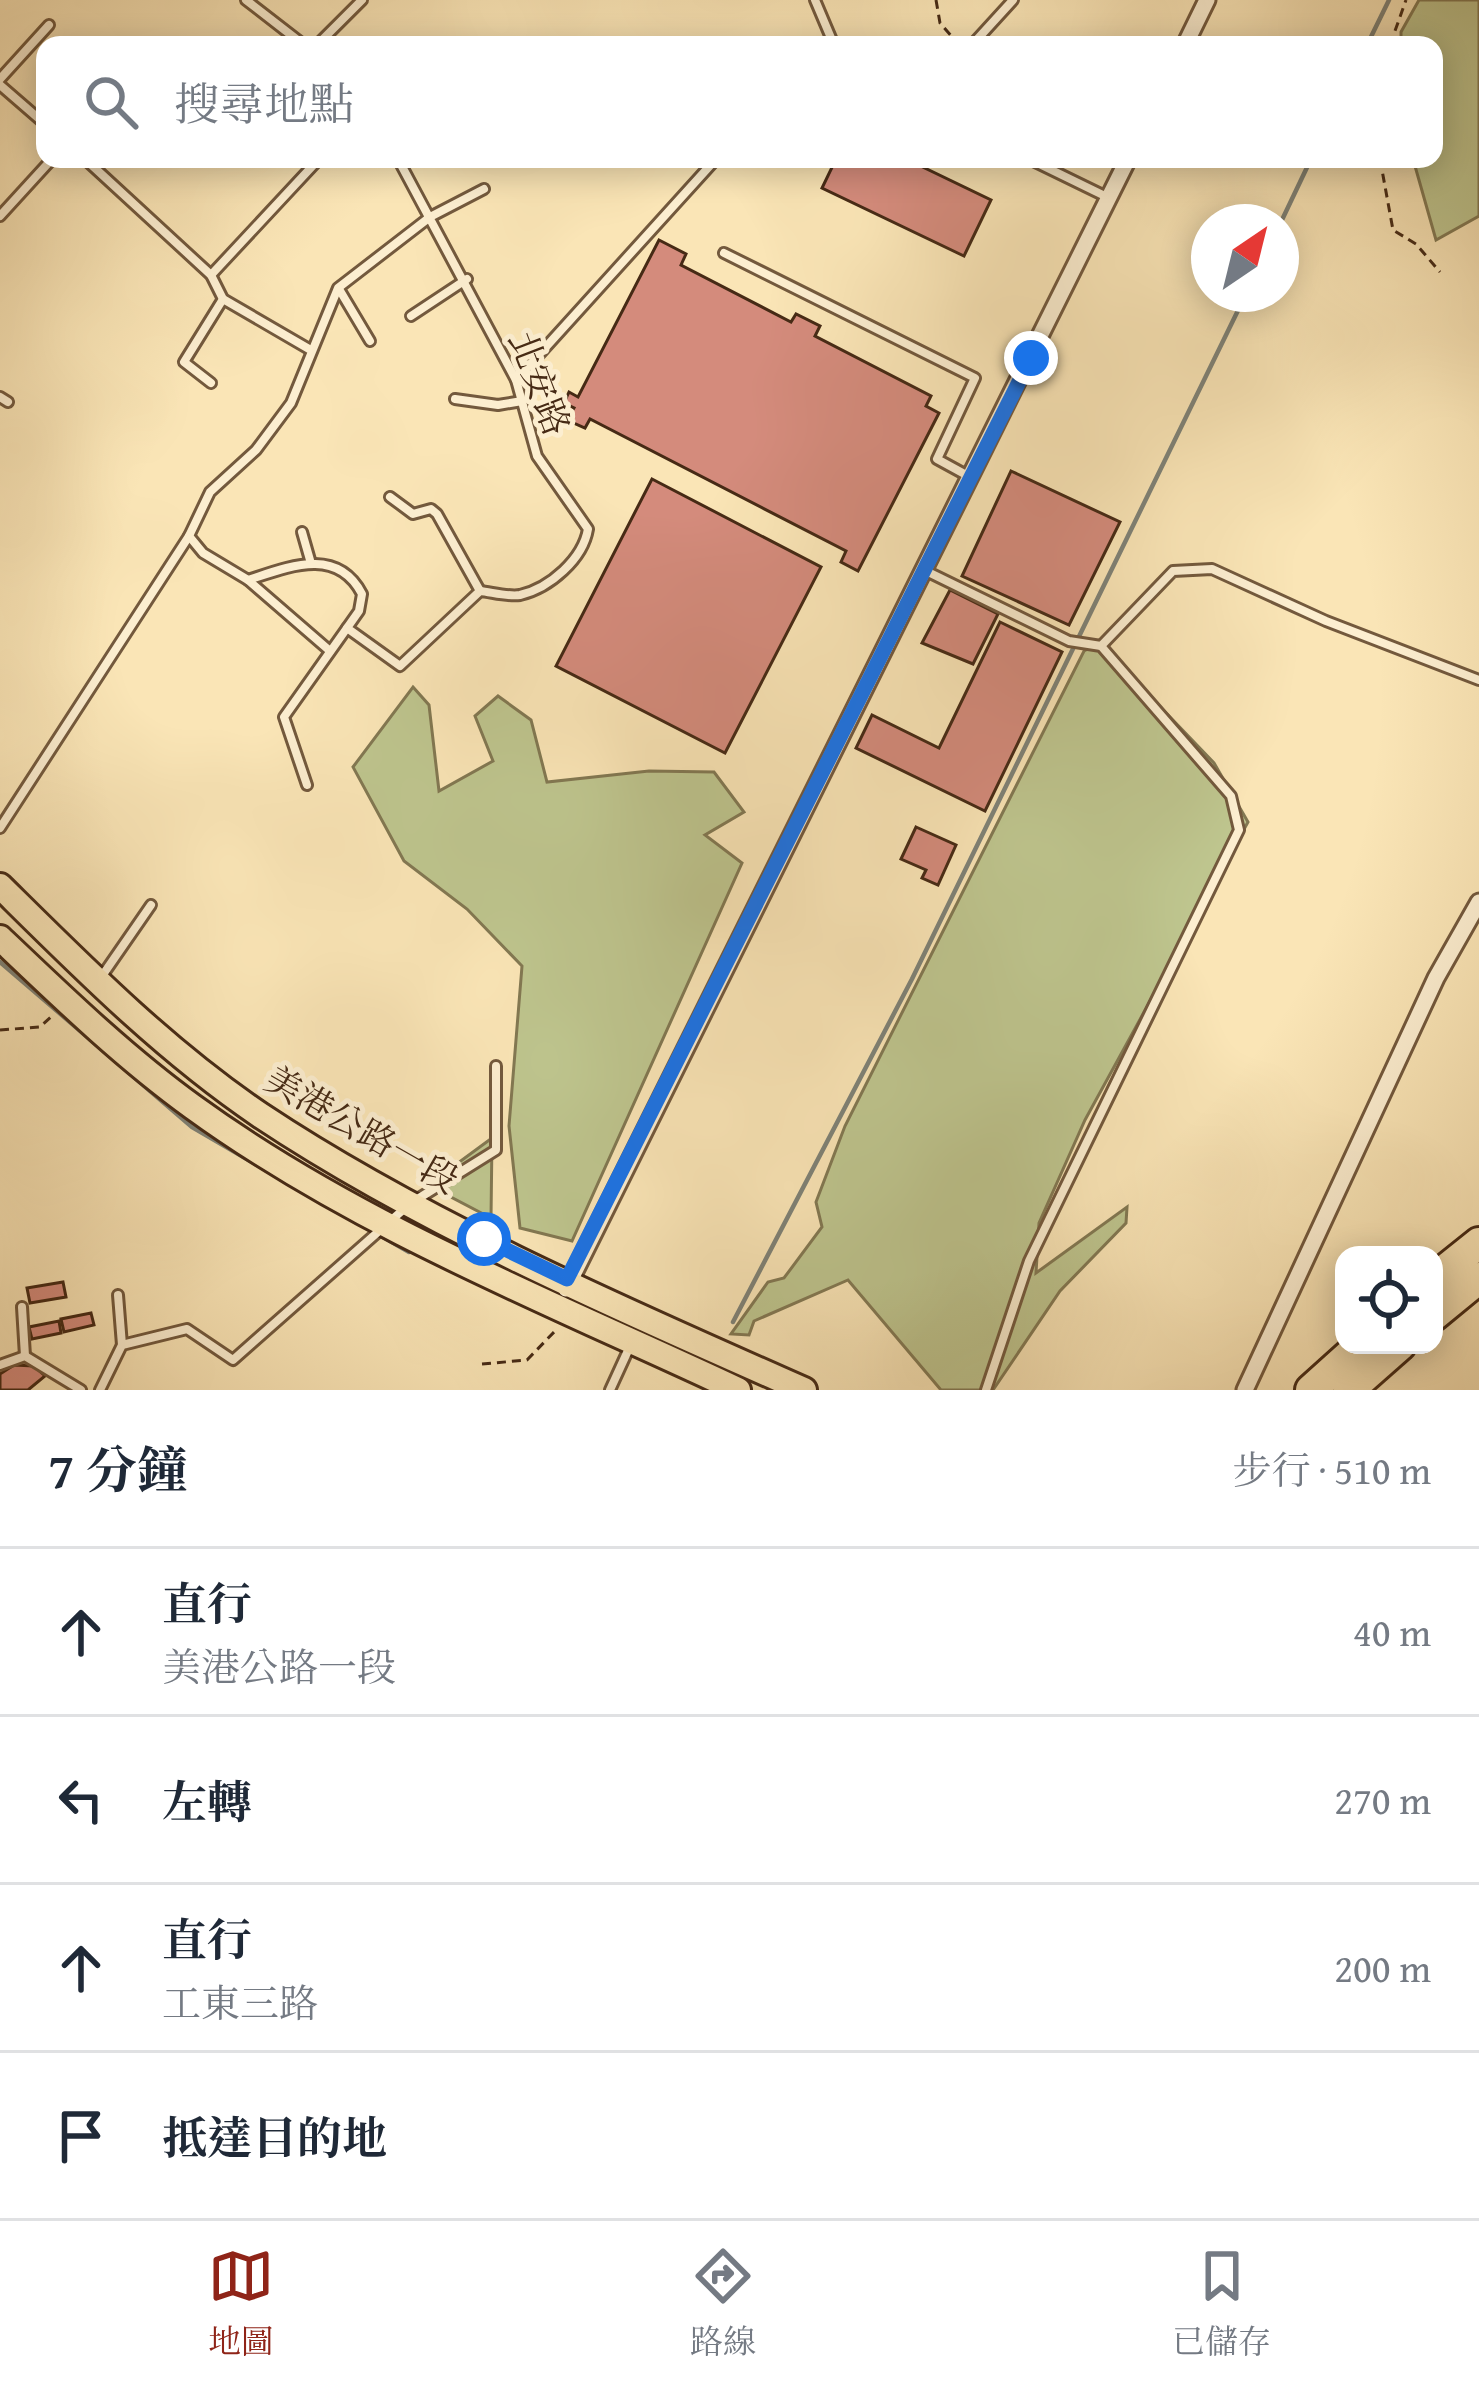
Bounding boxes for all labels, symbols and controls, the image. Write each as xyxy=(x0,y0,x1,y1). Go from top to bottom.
search box xyxy=(36,36,1443,168)
icon: search xyxy=(78,69,144,135)
text: 搜尋地點 xyxy=(174,71,354,136)
north arrow xyxy=(1191,204,1299,312)
street label: 北安路 xyxy=(496,323,585,443)
route end xyxy=(1004,331,1058,385)
street label: 美港公路一段 xyxy=(255,1052,469,1206)
route start xyxy=(457,1212,511,1266)
map controls xyxy=(1335,1246,1443,1354)
button: locate xyxy=(1335,1246,1443,1354)
text: 7 分鐘 xyxy=(48,1432,188,1507)
text: 步行 · 510 m xyxy=(1233,1441,1431,1498)
text: 直行 xyxy=(162,1571,252,1636)
icon: ahead xyxy=(48,1599,114,1665)
text: 40 m xyxy=(1353,1603,1431,1660)
text: 美港公路一段 xyxy=(162,1638,396,1695)
icon: left xyxy=(48,1767,114,1833)
text: 左轉 xyxy=(162,1769,252,1834)
text: 270 m xyxy=(1334,1771,1431,1828)
text: 直行 xyxy=(162,1907,252,1972)
icon: ahead xyxy=(48,1935,114,2001)
text: 200 m xyxy=(1334,1939,1431,1996)
text: 工東三路 xyxy=(162,1974,318,2031)
icon: arrive xyxy=(48,2103,114,2169)
text: 抵達目的地 xyxy=(162,2105,387,2170)
tab: 地圖 xyxy=(208,2243,274,2365)
tab: 路線 xyxy=(690,2243,756,2365)
tab: 已儲存 xyxy=(1172,2243,1271,2365)

